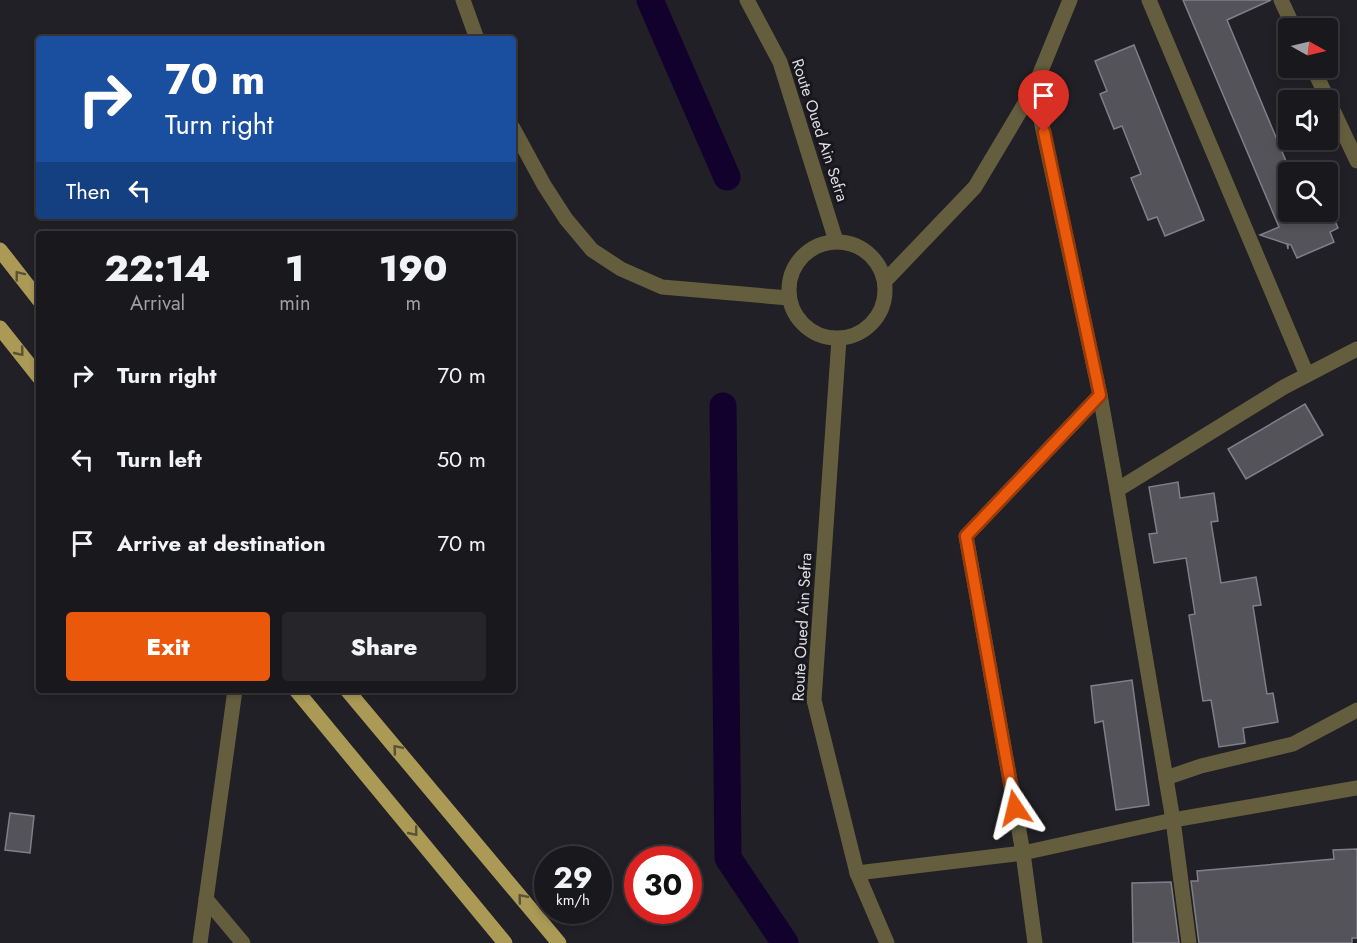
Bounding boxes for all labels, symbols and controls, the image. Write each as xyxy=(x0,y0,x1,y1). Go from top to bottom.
north arrow xyxy=(1278,18,1338,78)
map controls xyxy=(1278,18,1338,222)
text: 70 m xyxy=(165,49,265,110)
street label: Route Oued Ain Sefra xyxy=(786,56,854,204)
icon: right xyxy=(66,60,144,138)
pin xyxy=(1018,70,1069,132)
icon: arrive xyxy=(1027,79,1060,112)
button: sound xyxy=(1278,90,1338,150)
text: Turn right xyxy=(165,105,273,144)
button: search xyxy=(1278,162,1338,222)
icon: left xyxy=(123,174,156,207)
text: Then xyxy=(66,175,111,207)
text: 22:14 xyxy=(104,242,211,294)
text: 1 xyxy=(285,242,304,294)
text: 190 xyxy=(379,242,448,294)
one-way arrow xyxy=(16,271,27,282)
text: Arrival xyxy=(130,289,185,318)
text: min xyxy=(279,289,311,318)
text: m xyxy=(405,289,421,318)
one-way arrow xyxy=(12,345,23,356)
icon: right xyxy=(66,359,99,392)
text: Turn right xyxy=(117,359,217,391)
text: 70 m xyxy=(437,359,486,391)
icon: left xyxy=(66,443,99,476)
text: Turn left xyxy=(117,443,202,475)
text: 50 m xyxy=(437,443,486,475)
icon: arrive xyxy=(66,527,99,560)
text: Arrive at destination xyxy=(117,527,326,559)
text: 70 m xyxy=(437,527,486,559)
street label: Route Oued Ain Sefra xyxy=(787,552,817,702)
button: Exit xyxy=(66,612,270,681)
button: Share xyxy=(282,612,486,681)
one-way arrow xyxy=(393,745,404,756)
position arrow xyxy=(983,776,1047,840)
one-way arrow xyxy=(406,826,417,837)
speed limit sign: 30 xyxy=(624,846,702,924)
text: 29 xyxy=(553,856,593,899)
text: km/h xyxy=(556,889,590,911)
one-way arrow xyxy=(518,894,529,905)

